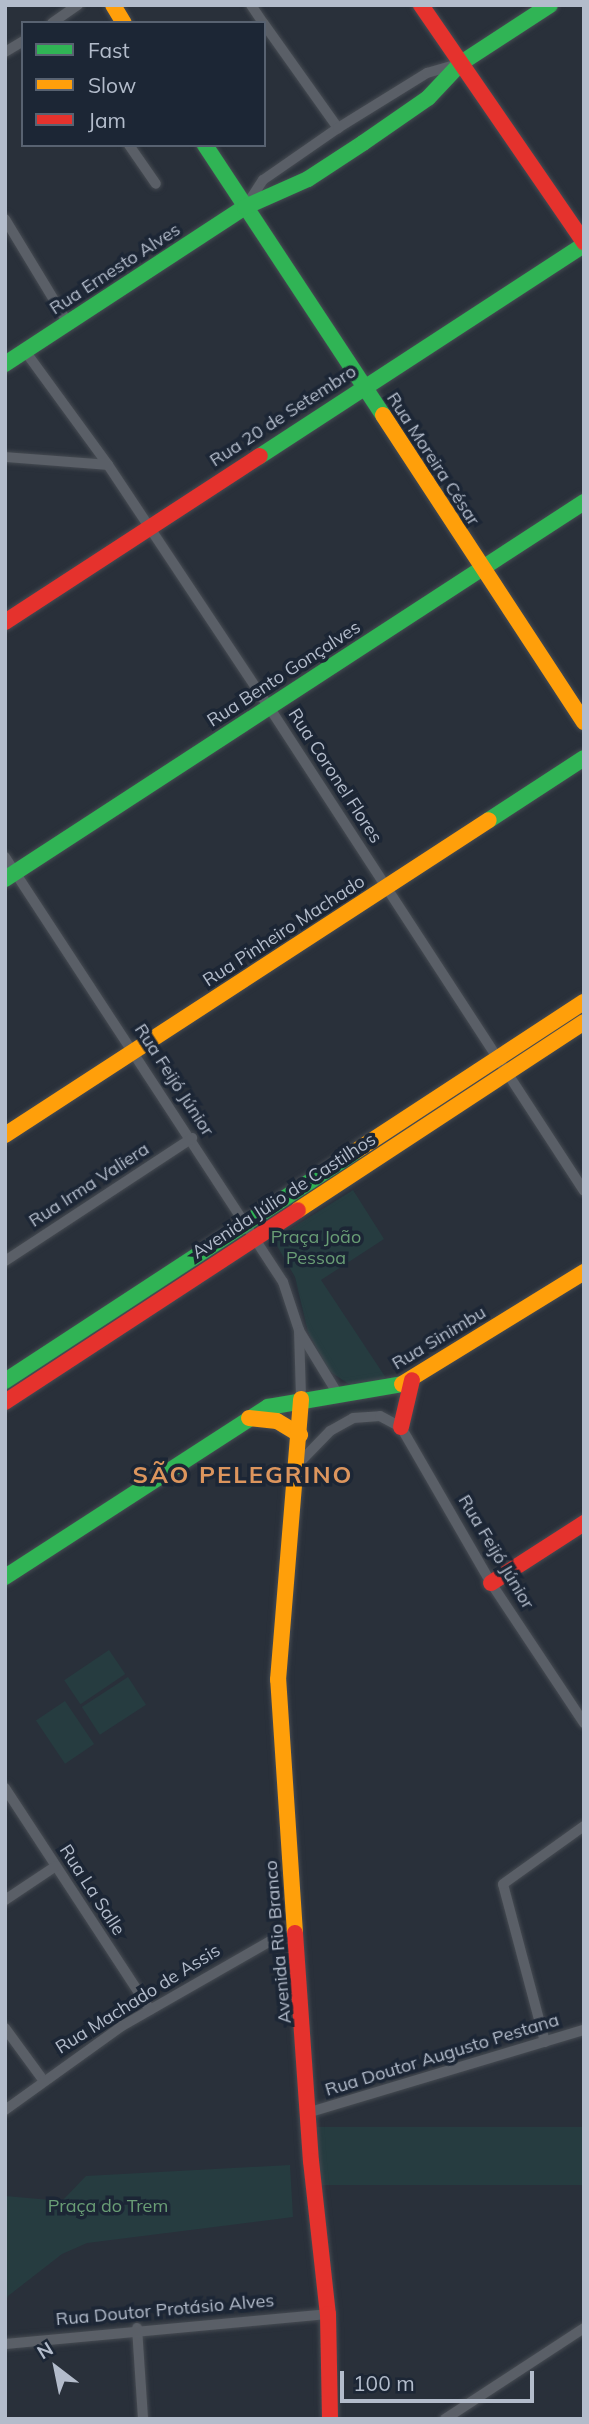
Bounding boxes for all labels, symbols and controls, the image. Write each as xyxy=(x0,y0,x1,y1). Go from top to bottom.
legend xyxy=(21,21,266,147)
text: Fast xyxy=(88,37,130,63)
text: Slow xyxy=(88,72,136,98)
text: Jam xyxy=(88,107,126,133)
street label: Rua Ernesto Alves xyxy=(46,219,184,319)
street label: Rua 20 de Setembro xyxy=(206,361,360,471)
street label: Rua Moreira César xyxy=(382,388,484,530)
street label: Rua Bento Gonçalves xyxy=(203,616,365,732)
street label: Rua Coronel Flores xyxy=(283,705,387,847)
street label: Rua Pinheiro Machado xyxy=(199,871,369,991)
street label: Rua Feijó Júnior xyxy=(130,1020,218,1140)
street label: Avenida Júlio de Castilhos xyxy=(188,1129,380,1263)
street label: Rua Irma Valiera xyxy=(25,1138,153,1232)
park label: Praça João Pessoa xyxy=(271,1227,361,1270)
street label: Rua Sinimbu xyxy=(388,1302,490,1374)
district label: SÃO PELEGRINO xyxy=(134,1461,352,1489)
street label: Rua Feijó Júnior xyxy=(453,1491,539,1613)
street label: Rua La Salle xyxy=(55,1840,129,1940)
street label: Avenida Rio Branco xyxy=(260,1859,296,2025)
street label: Rua Machado de Assis xyxy=(52,1939,224,2059)
street label: Rua Doutor Augusto Pestana xyxy=(322,2009,562,2101)
park label: Praça do Trem xyxy=(48,2195,168,2217)
street label: Rua Doutor Protásio Alves xyxy=(55,2290,275,2330)
north arrow xyxy=(21,2333,91,2403)
text: N xyxy=(32,2336,57,2364)
scale bar xyxy=(344,2358,538,2402)
text: 100 m xyxy=(353,2370,415,2396)

